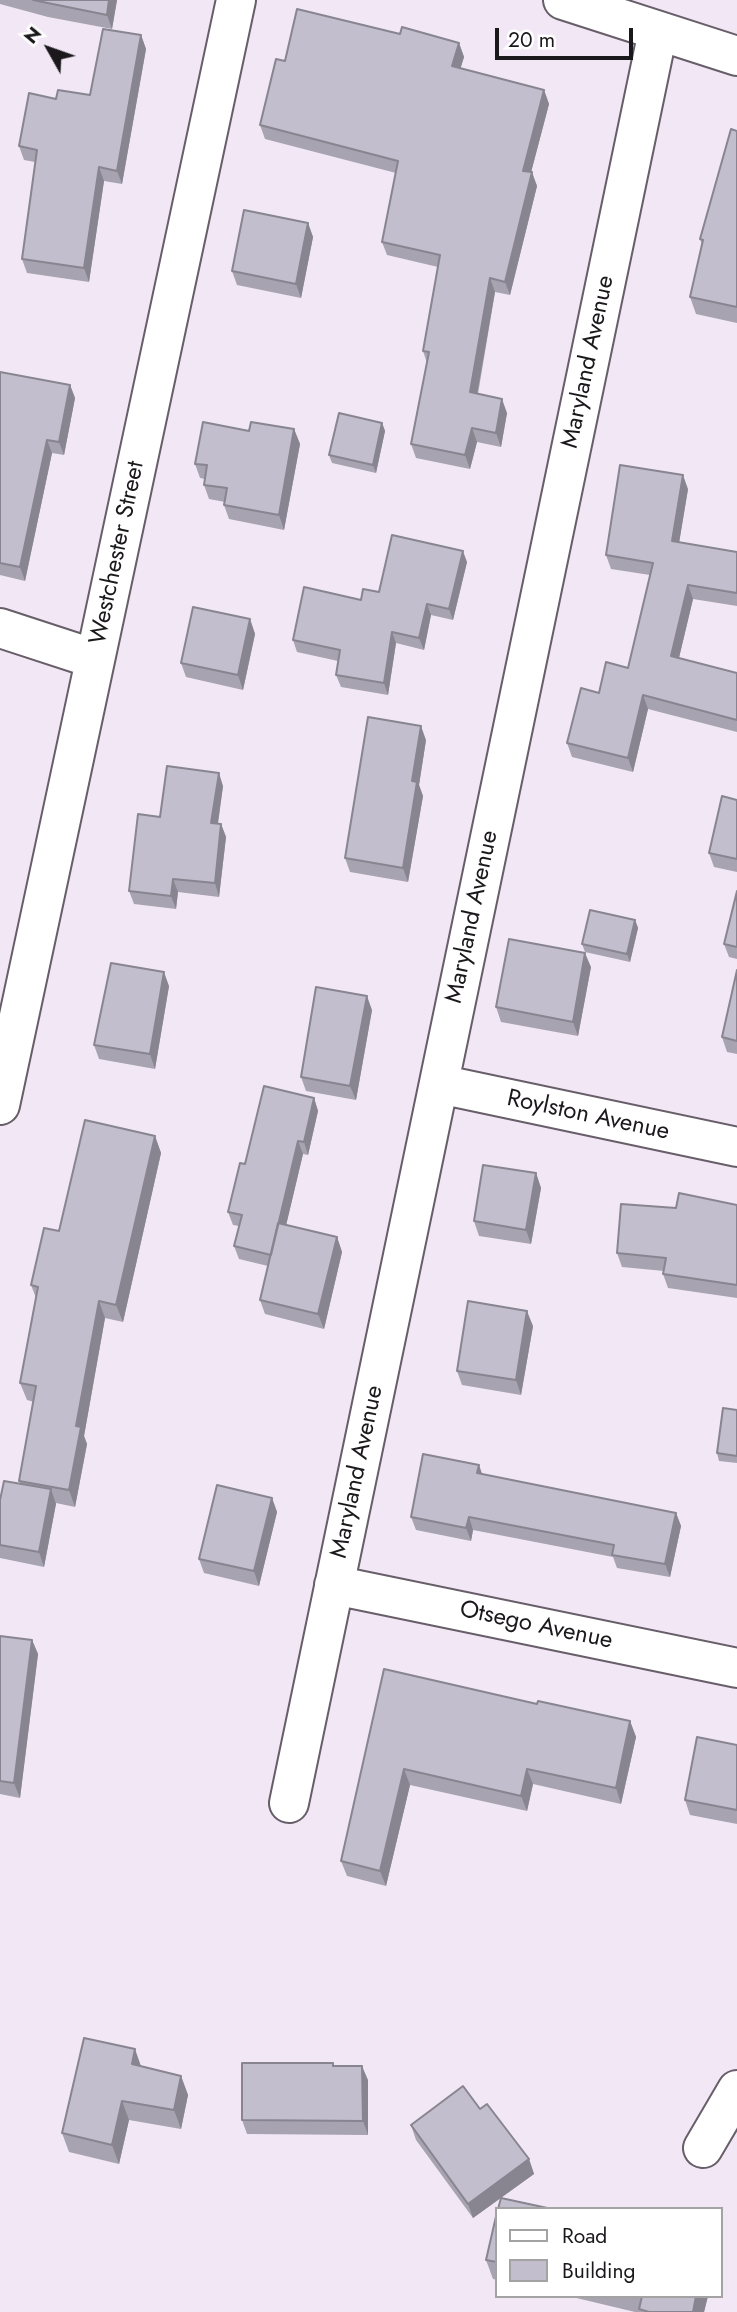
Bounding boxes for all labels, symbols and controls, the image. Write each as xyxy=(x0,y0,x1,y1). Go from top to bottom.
north arrow xyxy=(14,14,84,84)
scale bar xyxy=(499,14,637,58)
text: N xyxy=(17,21,48,50)
text: 20 m xyxy=(508,25,555,55)
street label: Maryland Avenue xyxy=(557,273,621,451)
street label: Westchester Street xyxy=(85,459,151,647)
street label: Maryland Avenue xyxy=(441,828,505,1006)
street label: Roylston Avenue xyxy=(504,1085,672,1147)
street label: Maryland Avenue xyxy=(326,1383,390,1561)
street label: Otsego Avenue xyxy=(457,1596,615,1656)
legend xyxy=(496,2207,723,2298)
text: Road xyxy=(562,2221,607,2251)
text: Building xyxy=(562,2256,635,2286)

